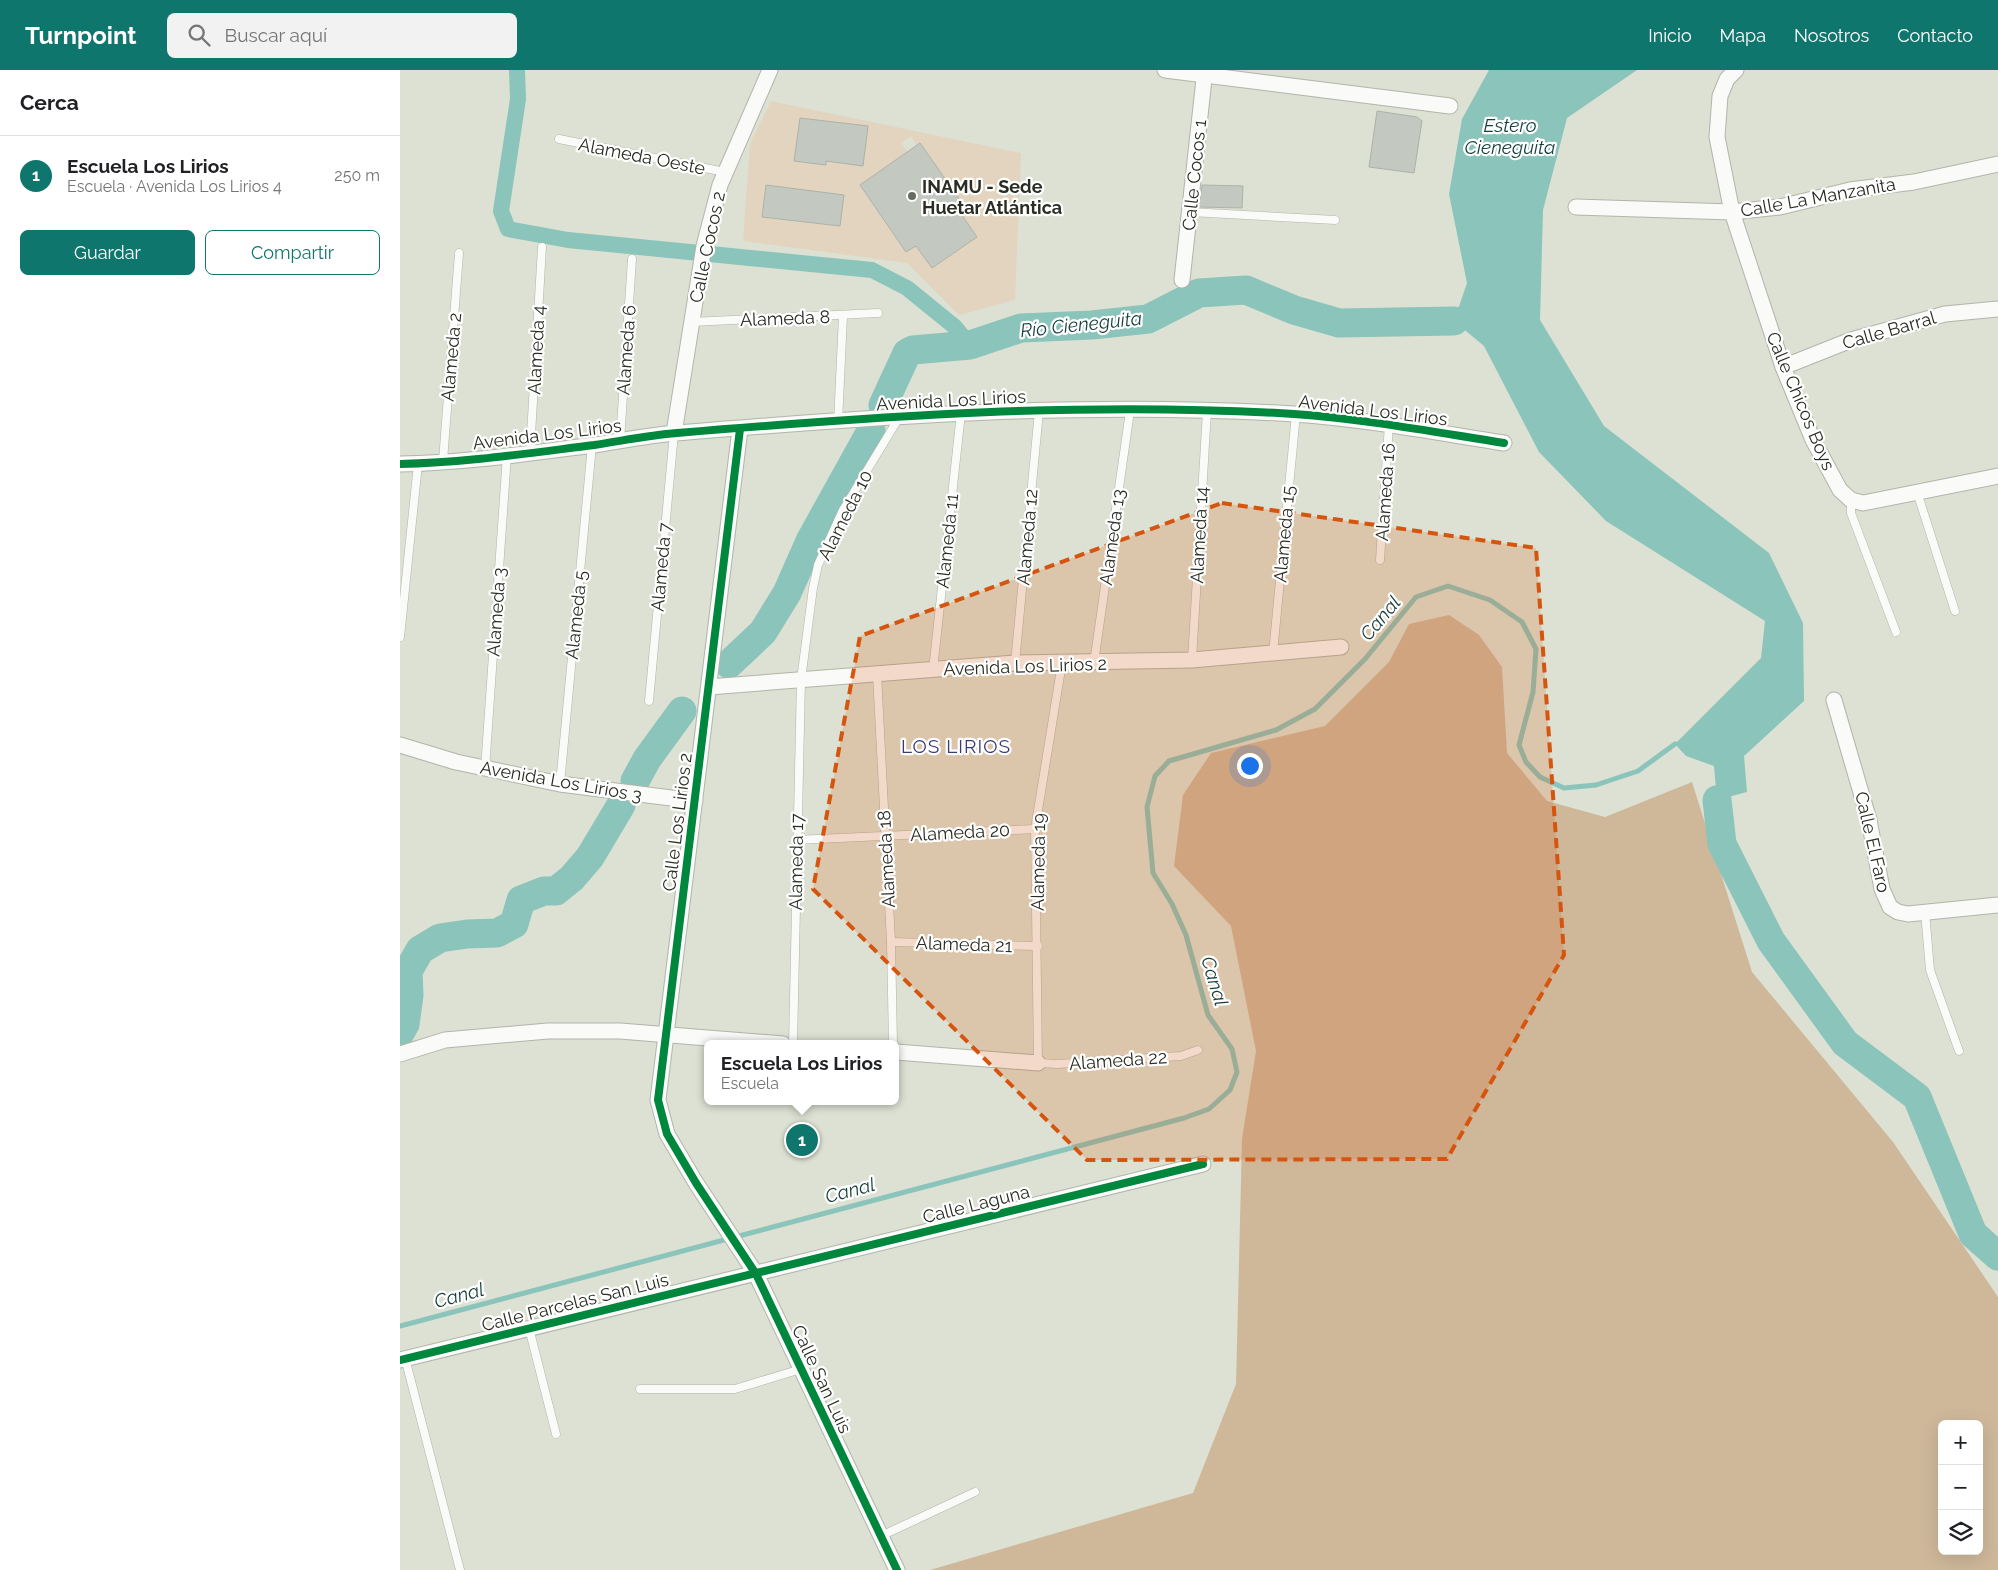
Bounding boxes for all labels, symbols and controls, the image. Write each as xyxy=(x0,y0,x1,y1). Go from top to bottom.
search box xyxy=(167,13,517,58)
text: Turnpoint xyxy=(25,21,137,50)
icon: search xyxy=(185,21,213,49)
text: Buscar aquí xyxy=(225,24,327,46)
text: Inicio xyxy=(1648,25,1692,46)
text: Mapa xyxy=(1720,25,1766,46)
text: Nosotros xyxy=(1794,25,1869,46)
text: Contacto xyxy=(1897,25,1973,46)
text: Cerca xyxy=(20,90,79,115)
water label: Estero Cieneguita xyxy=(1465,114,1555,158)
street label: Calle Cocos 1 xyxy=(1178,118,1210,232)
street label: Alameda Oeste xyxy=(577,133,708,179)
text: Escuela Los Lirios xyxy=(67,155,229,177)
text: 1 xyxy=(32,166,40,185)
text: 250 m xyxy=(334,166,380,185)
street label: Calle La Manzanita xyxy=(1739,173,1897,221)
place label: INAMU - Sede Huetar Atlántica xyxy=(922,176,1062,218)
text: Escuela · Avenida Los Lirios 4 xyxy=(67,177,282,196)
street label: Calle Cocos 2 xyxy=(685,189,729,305)
marker: INAMU - Sede Huetar Atlántica xyxy=(906,190,918,202)
button: Guardar xyxy=(20,230,195,275)
button: Compartir xyxy=(205,230,380,275)
street label: Alameda 6 xyxy=(612,304,640,396)
street label: Alameda 4 xyxy=(523,305,549,395)
street label: Alameda 8 xyxy=(740,306,830,330)
water label: Río Cieneguita xyxy=(1019,307,1143,341)
street label: Calle Barral xyxy=(1840,307,1938,353)
street label: Alameda 2 xyxy=(437,312,465,402)
street label: Calle Chicos Boys xyxy=(1762,329,1840,474)
street label: Avenida Los Lirios xyxy=(876,386,1027,414)
street label: Avenida Los Lirios xyxy=(1297,390,1449,430)
street label: Avenida Los Lirios xyxy=(471,414,623,454)
street label: Alameda 16 xyxy=(1371,442,1399,542)
street label: Alameda 10 xyxy=(813,466,877,564)
street label: Alameda 15 xyxy=(1269,485,1299,583)
street label: Alameda 14 xyxy=(1186,486,1212,584)
street label: Alameda 12 xyxy=(1012,488,1042,586)
street label: Alameda 13 xyxy=(1095,488,1129,586)
street label: Alameda 11 xyxy=(932,492,962,589)
street label: Alameda 7 xyxy=(647,521,675,612)
street label: Alameda 3 xyxy=(482,567,510,657)
street label: Alameda 5 xyxy=(561,569,591,661)
water label: Canal xyxy=(1355,591,1405,645)
street label: Avenida Los Lirios 2 xyxy=(943,653,1107,679)
district label: LOS LIRIOS xyxy=(901,735,1011,757)
street label: Calle Los Lirios 2 xyxy=(658,752,696,892)
your location xyxy=(1237,753,1263,779)
street label: Avenida Los Lirios 3 xyxy=(478,756,644,806)
street label: Calle El Faro xyxy=(1851,789,1895,895)
street label: Alameda 18 xyxy=(873,810,899,908)
street label: Alameda 17 xyxy=(785,813,807,911)
street label: Alameda 19 xyxy=(1027,813,1049,911)
street label: Alameda 20 xyxy=(910,819,1010,845)
street label: Alameda 21 xyxy=(915,932,1013,956)
water label: Canal xyxy=(1197,953,1233,1009)
popup xyxy=(704,1040,899,1105)
street label: Alameda 22 xyxy=(1068,1046,1168,1074)
text: Escuela Los Lirios xyxy=(721,1052,882,1074)
text: Escuela xyxy=(721,1074,779,1093)
pin: 1 xyxy=(786,1121,818,1159)
water label: Canal xyxy=(823,1173,877,1207)
street label: Calle Laguna xyxy=(920,1181,1032,1227)
street label: Calle Parcelas San Luis xyxy=(479,1269,671,1335)
water label: Canal xyxy=(432,1278,486,1312)
street label: Calle San Luis xyxy=(788,1322,856,1437)
map controls xyxy=(1938,1420,1983,1555)
button: + xyxy=(1938,1420,1983,1465)
button: − xyxy=(1938,1465,1983,1510)
button: layers xyxy=(1938,1510,1983,1555)

